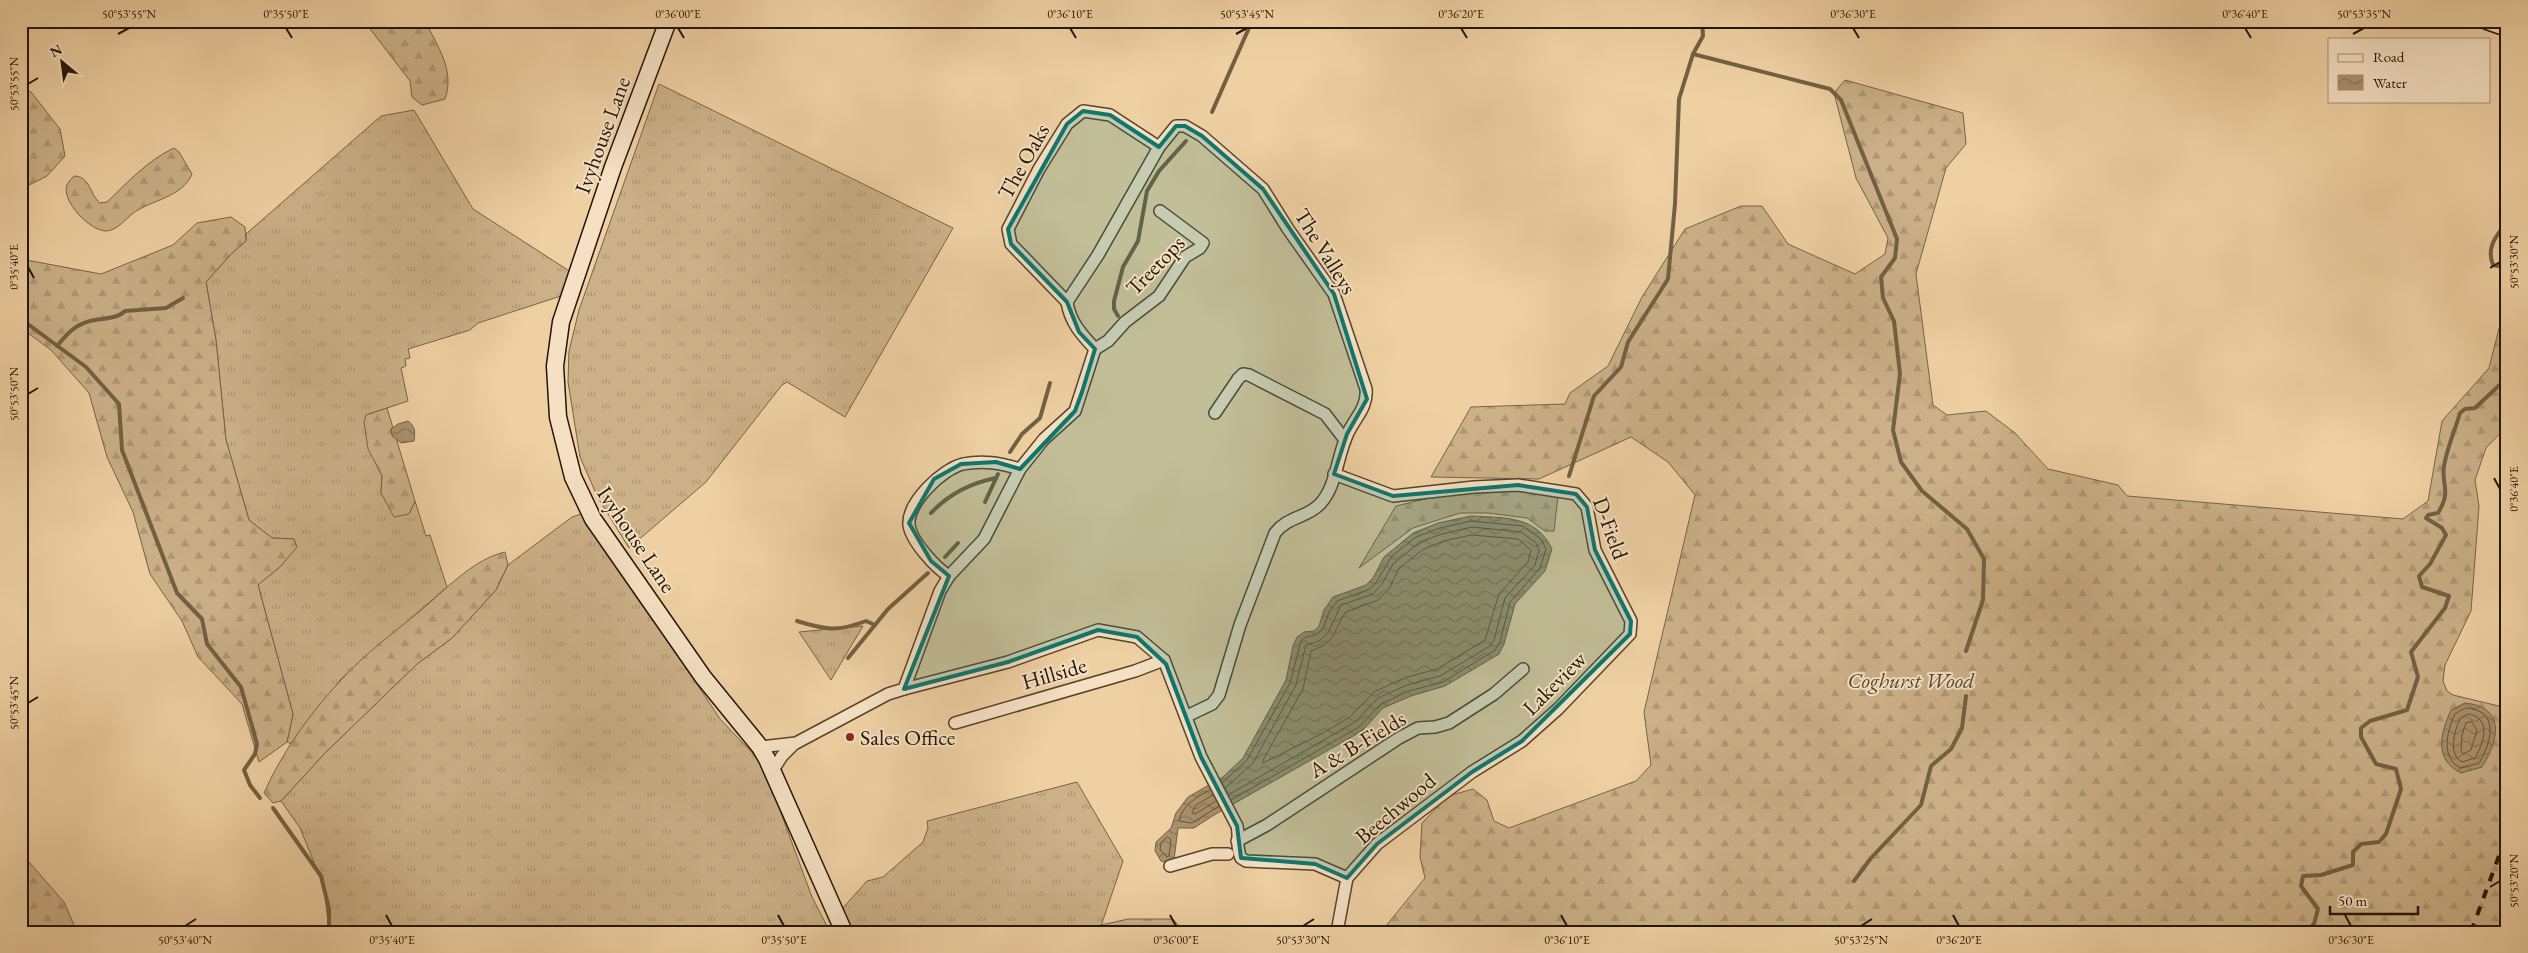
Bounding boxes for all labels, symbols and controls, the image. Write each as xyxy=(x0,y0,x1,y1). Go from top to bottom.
text: 50°53'55"N xyxy=(102,6,156,22)
text: 0°35'50"E xyxy=(263,6,309,22)
text: 0°36'00"E xyxy=(655,6,701,22)
text: 0°36'10"E xyxy=(1047,6,1093,22)
text: 50°53'45"N xyxy=(1220,6,1274,22)
text: 0°36'20"E xyxy=(1438,6,1484,22)
text: 0°36'30"E xyxy=(1830,6,1876,22)
text: 0°36'40"E xyxy=(2222,6,2268,22)
text: 50°53'35"N xyxy=(2337,6,2391,22)
north arrow xyxy=(38,38,88,88)
legend xyxy=(2328,38,2490,102)
text: N xyxy=(46,40,66,61)
text: Road xyxy=(2373,47,2405,66)
text: 50°53'55"N xyxy=(6,57,22,111)
street label: Ivyhouse Lane xyxy=(568,72,637,198)
text: Water xyxy=(2373,73,2407,92)
street label: The Oaks xyxy=(991,118,1056,204)
street label: The Valleys xyxy=(1288,203,1363,300)
street label: Treetops xyxy=(1120,229,1191,302)
text: 50°53'30"N xyxy=(2506,235,2522,289)
text: 0°35'40"E xyxy=(6,244,22,290)
text: 50°53'50"N xyxy=(6,367,22,421)
text: 0°36'40"E xyxy=(2506,466,2522,512)
street label: Ivyhouse Lane xyxy=(590,480,683,598)
street label: D-Field xyxy=(1586,493,1635,564)
street label: Lakeview xyxy=(1516,644,1593,722)
street label: Hillside xyxy=(1018,650,1090,697)
park label: Coghurst Wood xyxy=(1848,666,1975,695)
text: 50°53'45"N xyxy=(6,676,22,730)
street label: A & B-Fields xyxy=(1302,704,1411,785)
place label: Sales Office xyxy=(860,723,956,752)
marker: Sales Office xyxy=(844,731,856,743)
street label: Beechwood xyxy=(1349,766,1442,851)
text: 50°53'20"N xyxy=(2506,854,2522,908)
scale bar xyxy=(2330,883,2418,915)
text: 50 m xyxy=(2338,891,2367,910)
text: 50°53'40"N xyxy=(158,932,212,948)
text: 0°35'40"E xyxy=(369,932,415,948)
text: 0°35'50"E xyxy=(761,932,807,948)
text: 0°36'00"E xyxy=(1153,932,1199,948)
text: 50°53'30"N xyxy=(1276,932,1330,948)
text: 0°36'10"E xyxy=(1544,932,1590,948)
text: 50°53'25"N xyxy=(1834,932,1888,948)
text: 0°36'20"E xyxy=(1936,932,1982,948)
text: 0°36'30"E xyxy=(2328,932,2374,948)

